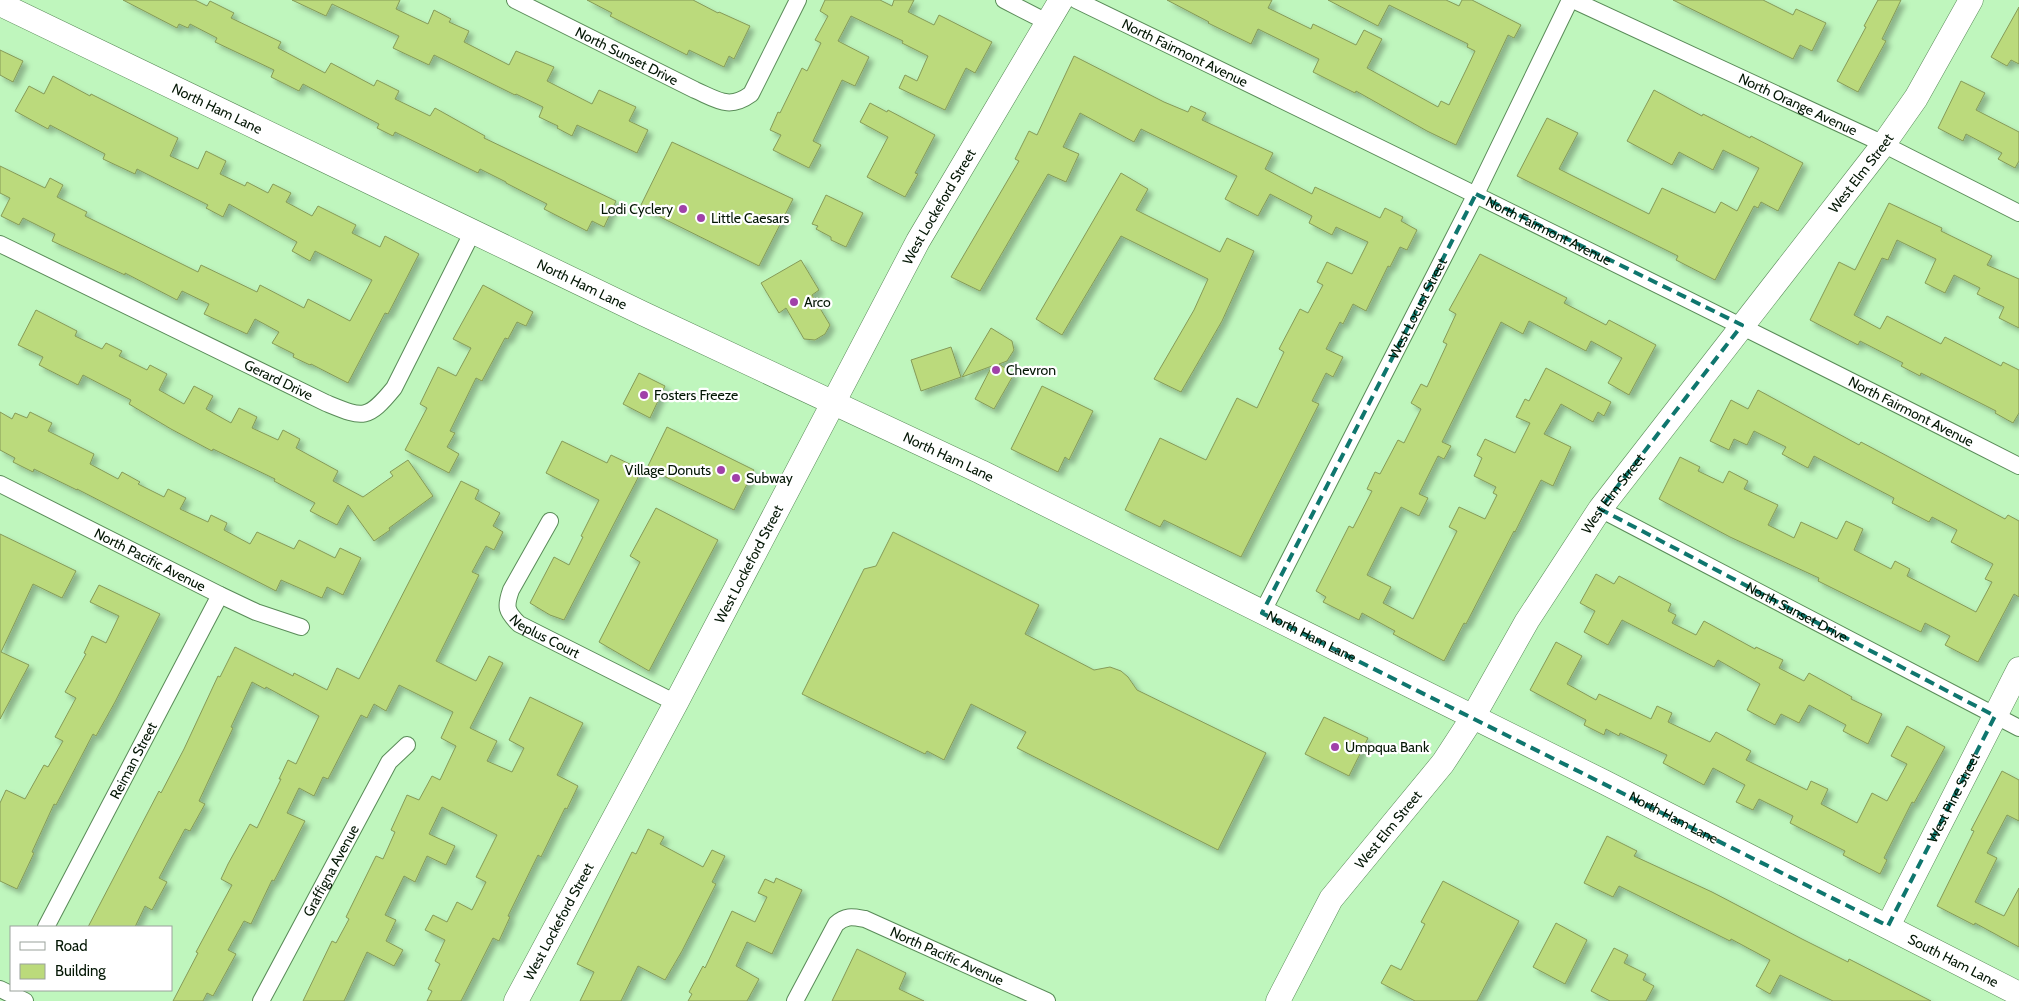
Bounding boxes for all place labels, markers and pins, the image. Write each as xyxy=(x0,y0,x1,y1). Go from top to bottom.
place label: Lodi Cyclery xyxy=(601,200,673,218)
marker: Lodi Cyclery xyxy=(677,203,689,215)
place label: Little Caesars xyxy=(711,209,789,227)
marker: Little Caesars xyxy=(695,212,707,224)
place label: Arco xyxy=(804,293,831,311)
marker: Arco xyxy=(788,296,800,308)
place label: Chevron xyxy=(1006,361,1056,379)
marker: Chevron xyxy=(990,364,1002,376)
place label: Fosters Freeze xyxy=(654,386,738,404)
marker: Fosters Freeze xyxy=(638,389,650,401)
place label: Village Donuts xyxy=(625,461,711,479)
marker: Village Donuts xyxy=(715,464,727,476)
place label: Subway xyxy=(746,469,793,487)
marker: Subway xyxy=(730,472,742,484)
place label: Umpqua Bank xyxy=(1345,738,1430,756)
marker: Umpqua Bank xyxy=(1329,741,1341,753)

